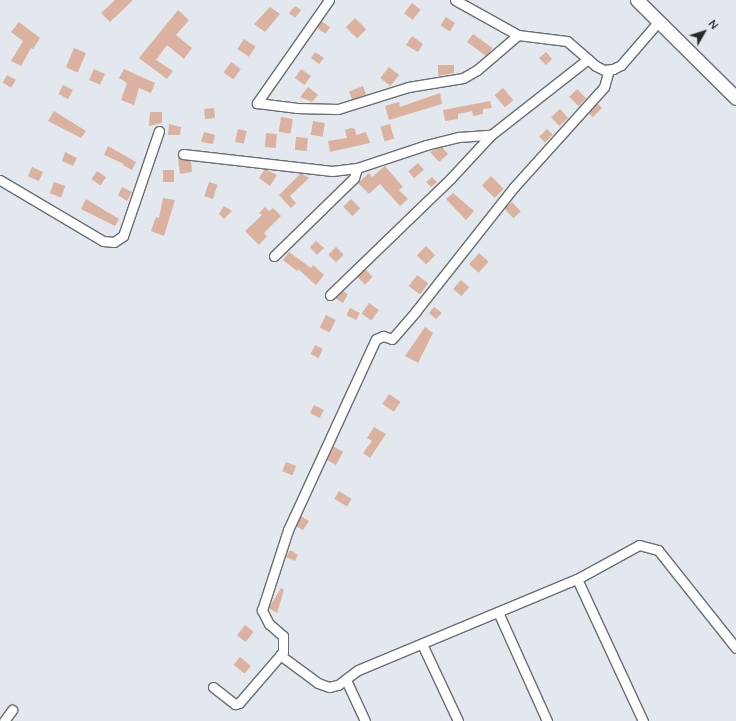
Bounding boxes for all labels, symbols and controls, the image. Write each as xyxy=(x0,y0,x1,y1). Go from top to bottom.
north arrow xyxy=(684,12,724,52)
text: N xyxy=(705,17,721,32)

